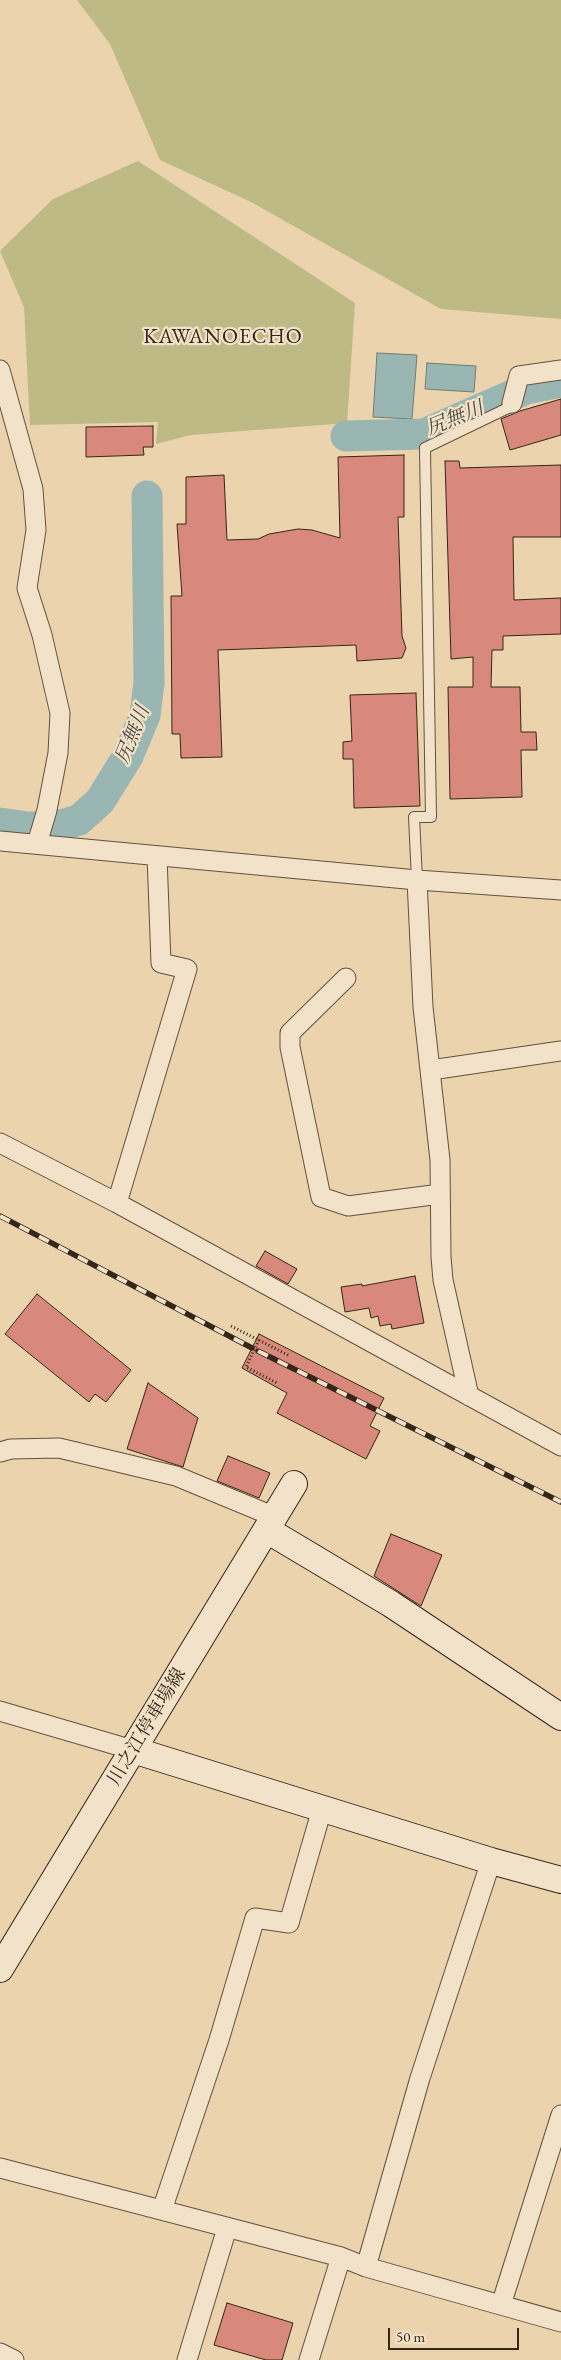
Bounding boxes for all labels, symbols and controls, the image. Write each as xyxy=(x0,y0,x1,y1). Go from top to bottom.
district label: KAWANOECHO xyxy=(142,324,304,350)
water label: 尻無川 xyxy=(423,397,487,441)
water label: 尻無川 xyxy=(111,703,155,767)
street label: 川之江停車場線 xyxy=(103,1664,191,1790)
scale bar xyxy=(391,2318,522,2350)
text: 50 m xyxy=(396,2327,425,2346)

